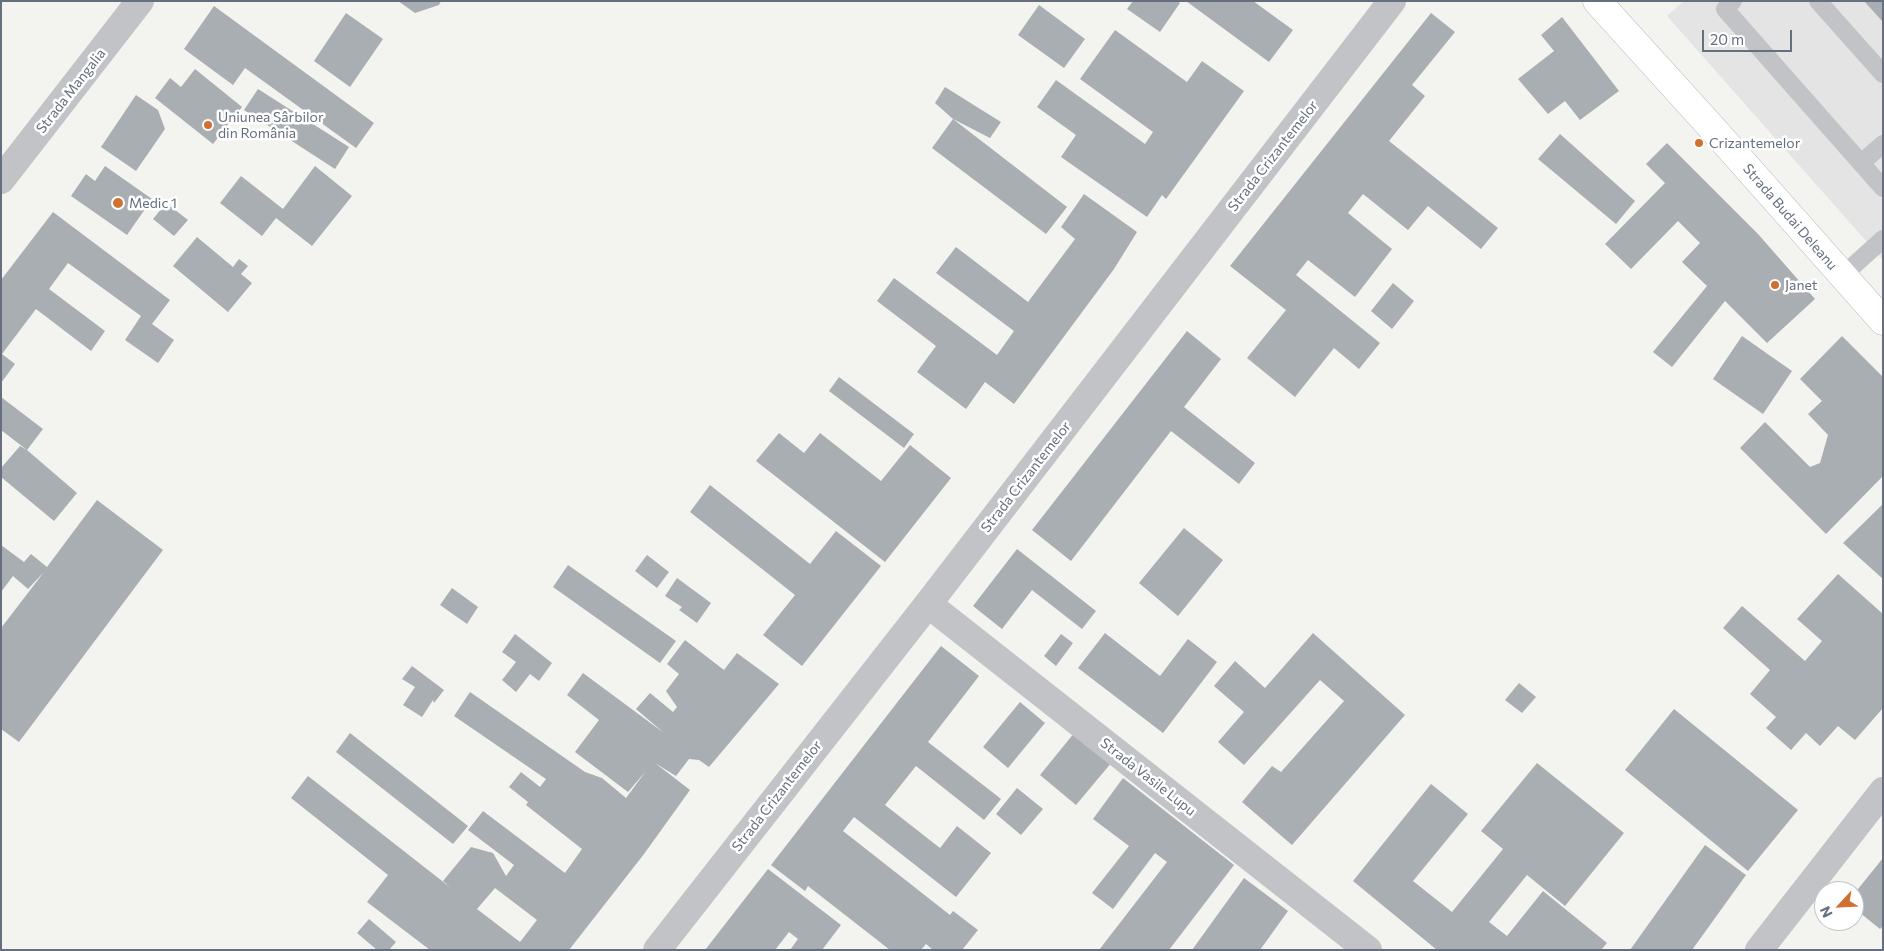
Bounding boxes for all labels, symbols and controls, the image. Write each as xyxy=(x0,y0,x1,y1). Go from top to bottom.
scale bar xyxy=(1704,20,1794,52)
text: 20 m xyxy=(1710,30,1744,48)
street label: Strada Mangalia xyxy=(33,45,109,137)
street label: Strada Crizantemelor xyxy=(1225,97,1321,215)
place label: Uniunea Sârbilor din România xyxy=(218,109,324,142)
marker: Uniunea Sârbilor din România xyxy=(202,119,214,131)
place label: Crizantemelor xyxy=(1709,135,1800,151)
marker: Crizantemelor xyxy=(1693,137,1705,149)
street label: Strada Budai Deleanu xyxy=(1739,161,1841,273)
place label: Medic 1 xyxy=(129,195,177,211)
marker: Medic 1 xyxy=(111,196,125,210)
place label: Janet xyxy=(1785,277,1817,293)
marker: Janet xyxy=(1769,279,1781,291)
street label: Strada Crizantemelor xyxy=(978,418,1074,536)
street label: Strada Vasile Lupu xyxy=(1097,735,1199,819)
street label: Strada Crizantemelor xyxy=(729,737,825,855)
north arrow xyxy=(1814,881,1864,931)
text: N xyxy=(1816,904,1836,920)

